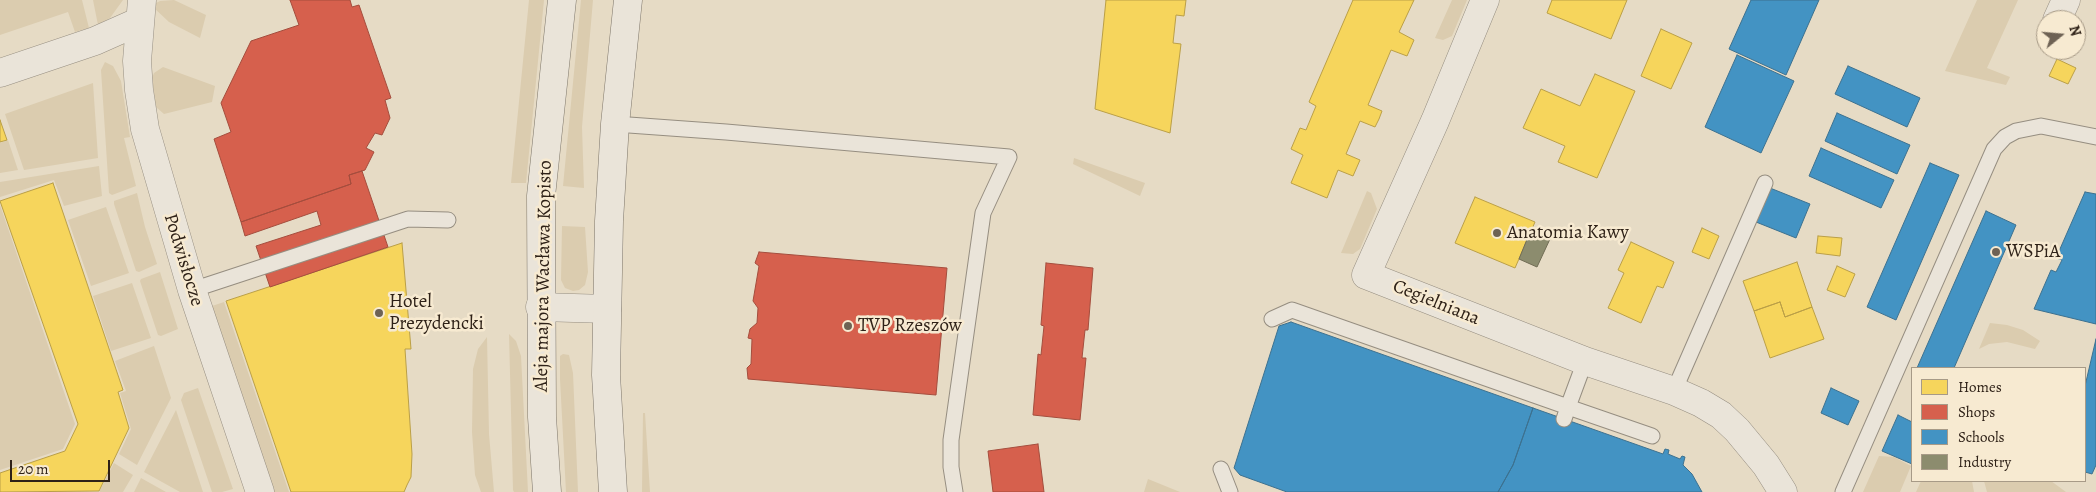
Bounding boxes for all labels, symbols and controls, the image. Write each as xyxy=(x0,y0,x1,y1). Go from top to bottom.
north arrow xyxy=(2036,10,2086,60)
text: N xyxy=(2064,23,2085,38)
street label: Aleja majora Wacława Kopisto xyxy=(531,160,557,392)
street label: Podwisłocze xyxy=(158,211,208,309)
place label: Anatomia Kawy xyxy=(1507,222,1629,244)
marker: Anatomia Kawy xyxy=(1491,227,1503,239)
place label: WSPiA xyxy=(2006,241,2060,263)
marker: WSPiA xyxy=(1990,246,2002,258)
street label: Cegielniana xyxy=(1389,275,1483,331)
place label: Hotel Prezydencki xyxy=(389,291,484,335)
marker: Hotel Prezydencki xyxy=(373,307,385,319)
place label: TVP Rzeszów xyxy=(858,315,962,337)
marker: TVP Rzeszów xyxy=(842,320,854,332)
legend xyxy=(1911,367,2086,482)
text: Homes xyxy=(1958,377,2002,397)
text: Shops xyxy=(1958,402,1995,422)
text: Schools xyxy=(1958,427,2005,447)
scale bar xyxy=(12,450,112,482)
text: Industry xyxy=(1958,452,2011,472)
text: 20 m xyxy=(18,459,49,479)

